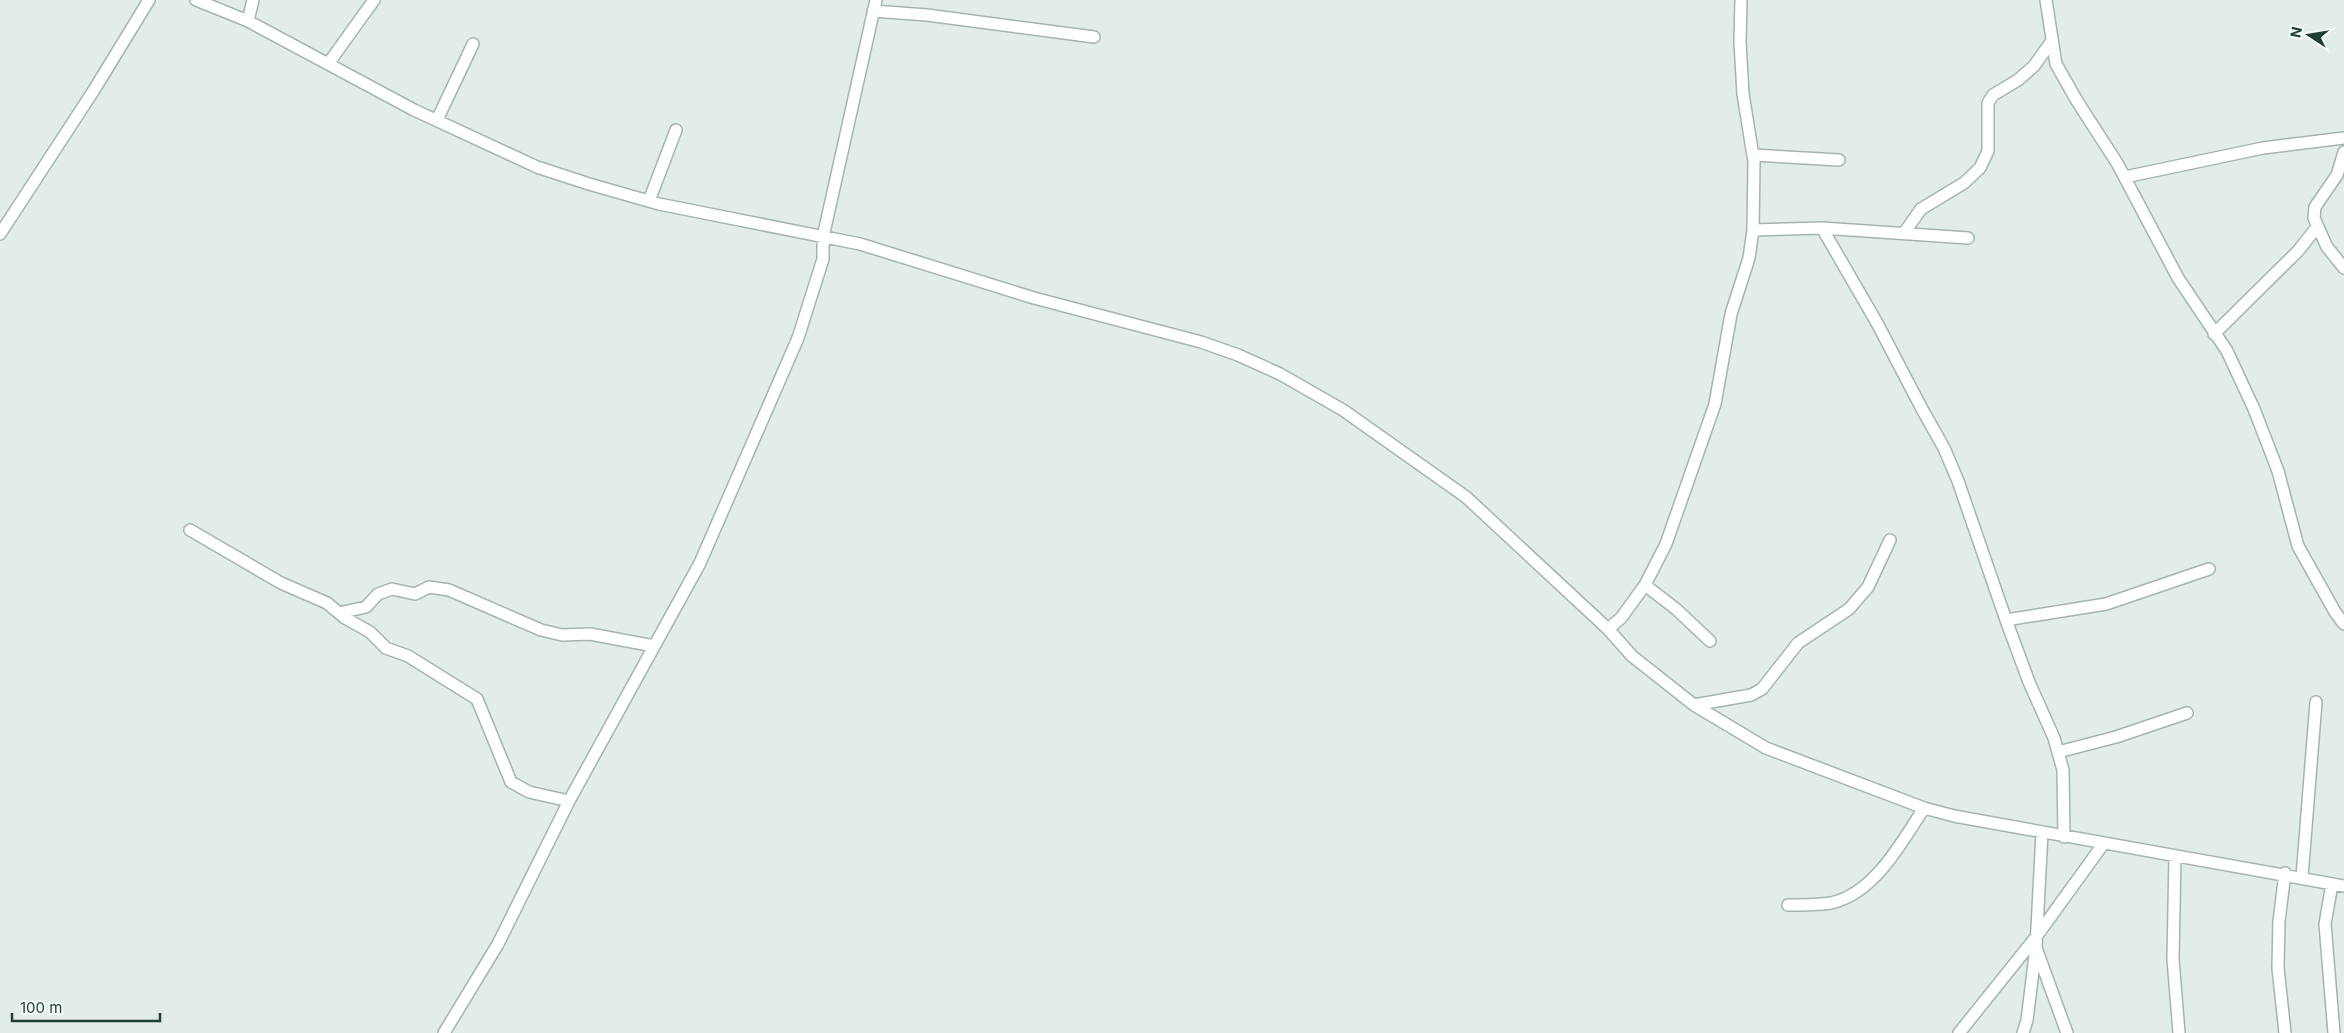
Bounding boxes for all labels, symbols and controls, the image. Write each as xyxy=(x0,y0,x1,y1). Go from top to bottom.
north arrow xyxy=(2284,10,2334,60)
text: N xyxy=(2286,25,2305,39)
scale bar xyxy=(12,990,160,1022)
text: 100 m xyxy=(20,998,62,1017)

